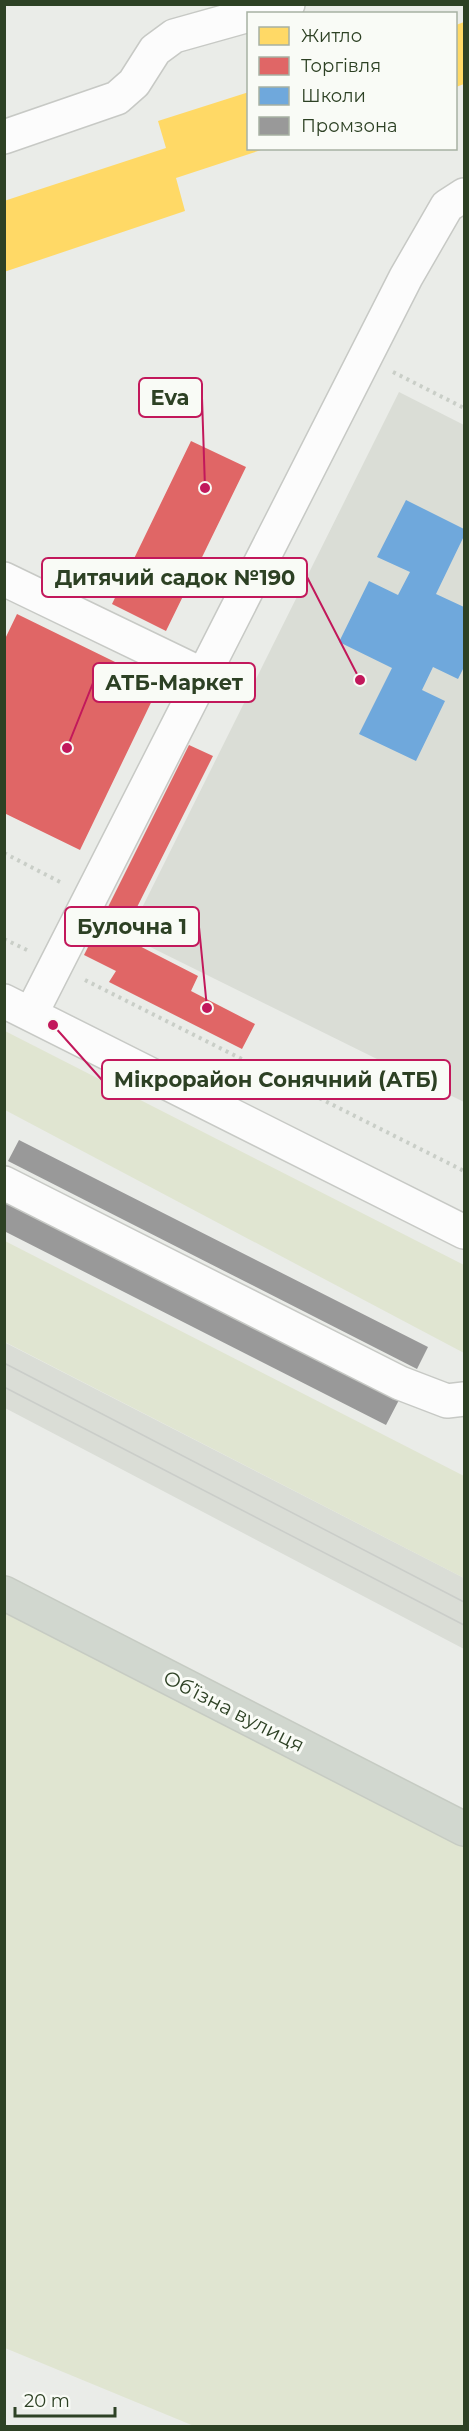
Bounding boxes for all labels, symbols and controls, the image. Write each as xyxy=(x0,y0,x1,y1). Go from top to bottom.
legend xyxy=(247,12,457,150)
text: Житло xyxy=(301,25,362,47)
text: Торгівля xyxy=(301,55,381,77)
text: Школи xyxy=(301,85,366,107)
text: Промзона xyxy=(301,115,398,137)
callout: Eva xyxy=(139,378,202,417)
text: Eva xyxy=(150,385,190,410)
callout: Дитячий садок №190 xyxy=(42,558,307,597)
text: Дитячий садок №190 xyxy=(55,565,295,590)
callout: АТБ-Маркет xyxy=(93,663,255,702)
text: АТБ-Маркет xyxy=(105,670,244,695)
callout: Булочна 1 xyxy=(65,907,199,946)
text: Булочна 1 xyxy=(77,914,187,939)
callout: Мікрорайон Сонячний (АТБ) xyxy=(102,1060,450,1099)
text: Мікрорайон Сонячний (АТБ) xyxy=(114,1067,438,1092)
street label: Обʼїзна вулиця xyxy=(160,1665,308,1757)
scale bar xyxy=(15,2380,116,2418)
text: 20 m xyxy=(24,2390,70,2412)

